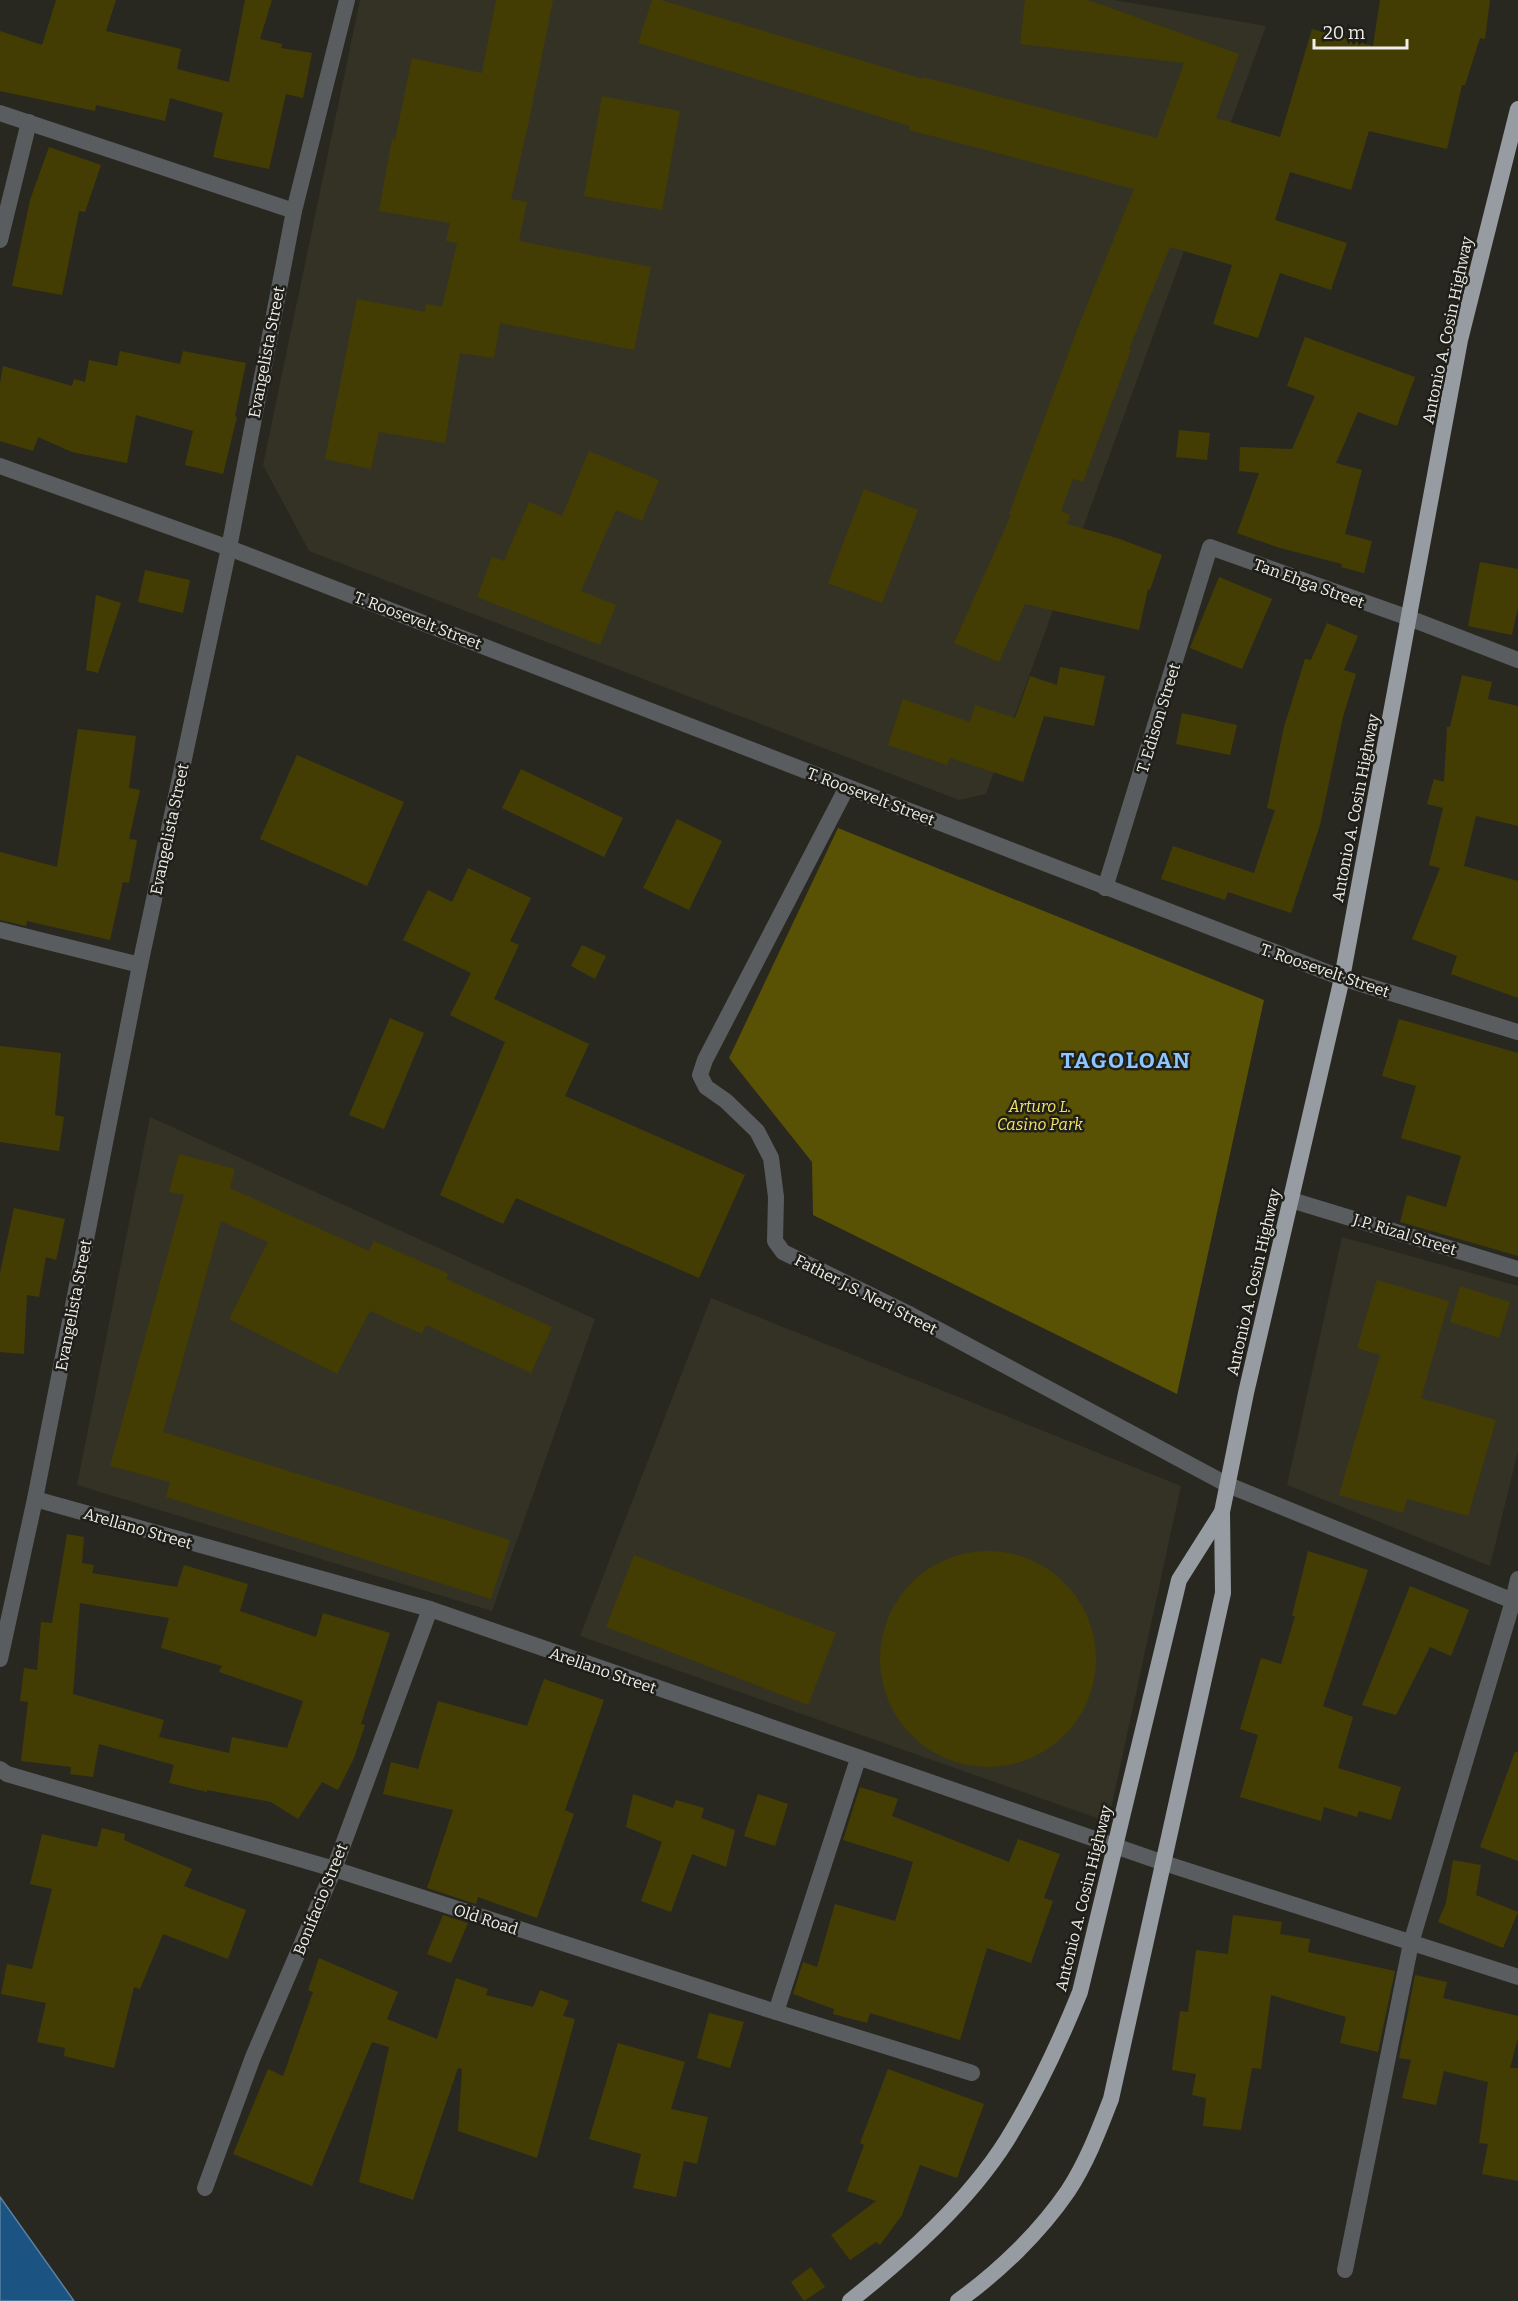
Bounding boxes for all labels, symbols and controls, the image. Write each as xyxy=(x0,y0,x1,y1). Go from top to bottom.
scale bar xyxy=(1314,12,1407,50)
text: 20 m xyxy=(1323,22,1365,44)
street label: Antonio A. Cosin Highway xyxy=(1418,234,1477,426)
street label: Evangelista Street xyxy=(244,284,289,420)
street label: Tan Ehga Street xyxy=(1251,555,1367,612)
street label: T. Roosevelt Street xyxy=(351,587,484,654)
street label: T. Edison Street xyxy=(1133,661,1184,775)
street label: Antonio A. Cosin Highway xyxy=(1328,712,1383,904)
street label: Evangelista Street xyxy=(146,762,193,896)
street label: T. Roosevelt Street xyxy=(804,763,937,830)
street label: T. Roosevelt Street xyxy=(1258,940,1392,1002)
district label: TAGOLOAN xyxy=(1061,1047,1191,1074)
park label: Arturo L. Casino Park xyxy=(997,1097,1083,1134)
street label: Antonio A. Cosin Highway xyxy=(1223,1186,1284,1377)
street label: J.P. Rizal Street xyxy=(1350,1209,1459,1259)
street label: Evangelista Street xyxy=(51,1237,96,1373)
street label: Father J.S. Neri Street xyxy=(791,1250,940,1339)
street label: Arellano Street xyxy=(81,1504,194,1553)
street label: Arellano Street xyxy=(547,1643,659,1698)
street label: Antonio A. Cosin Highway xyxy=(1051,1803,1116,1993)
street label: Bonifacio Street xyxy=(289,1840,352,1958)
street label: Old Road xyxy=(451,1900,521,1939)

